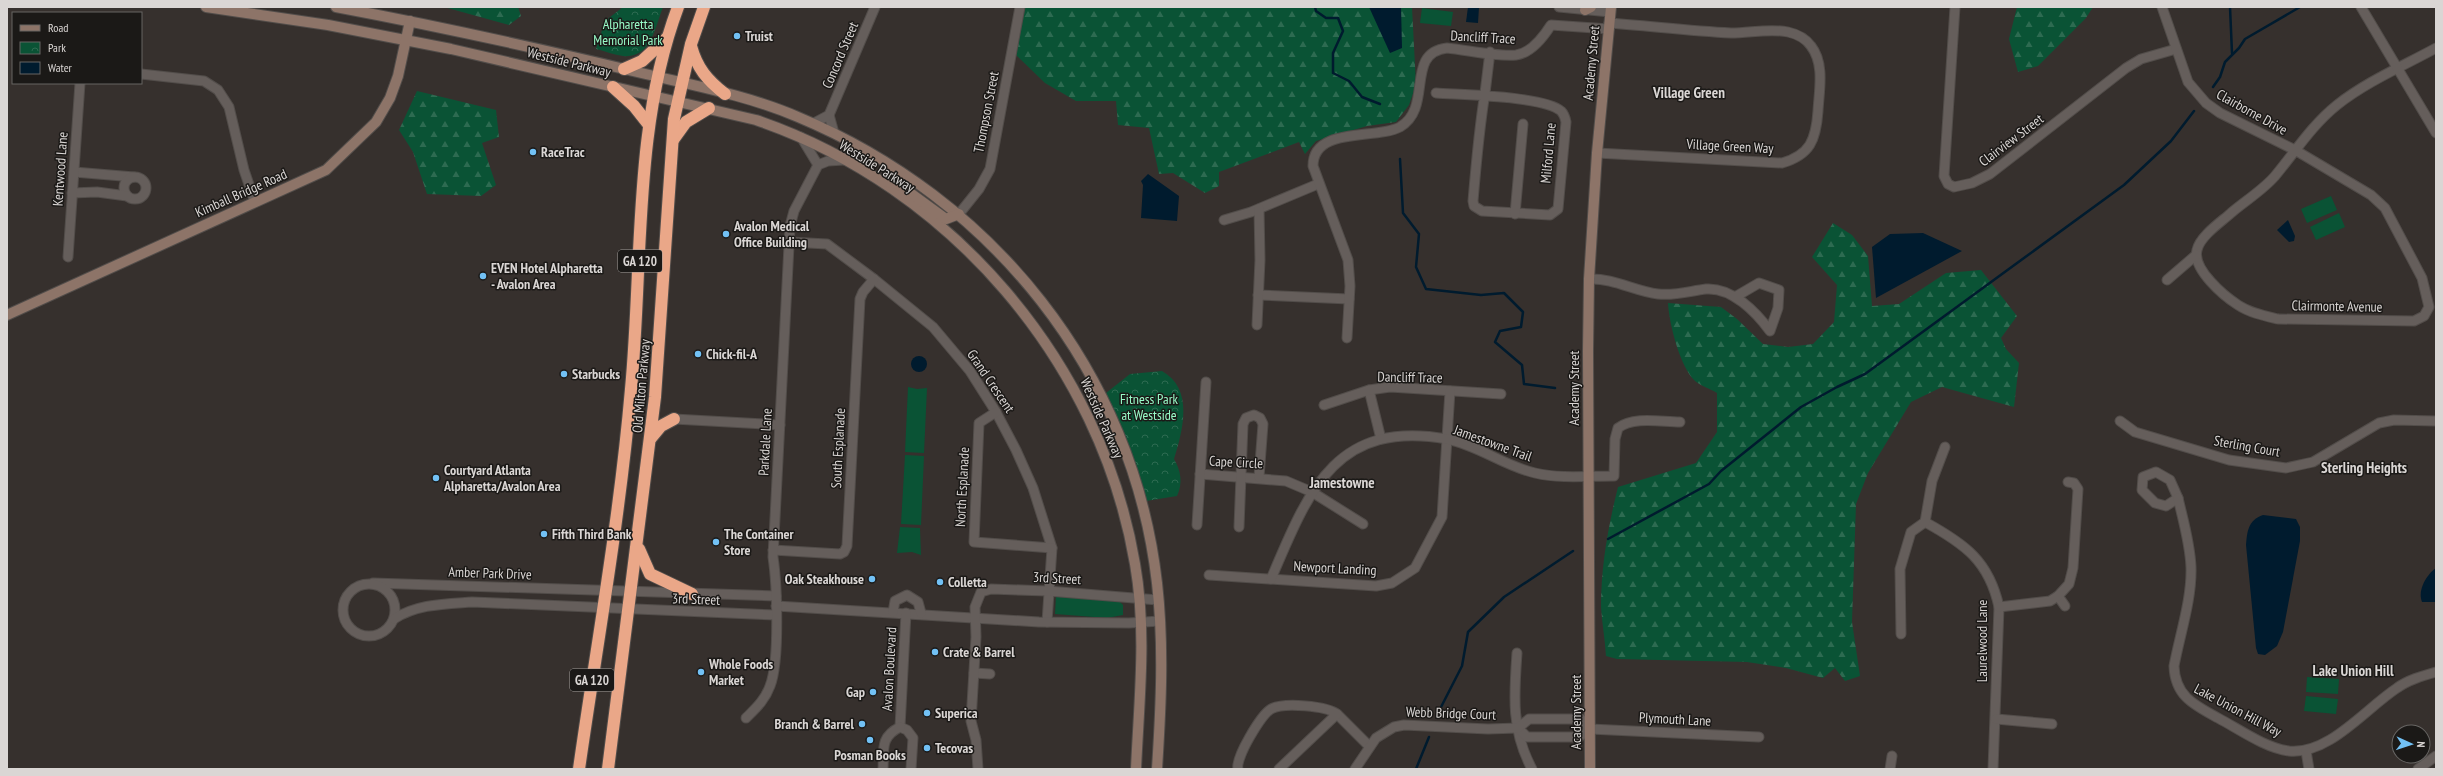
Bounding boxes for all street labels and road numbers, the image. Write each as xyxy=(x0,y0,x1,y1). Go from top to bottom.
street label: Concord Street xyxy=(818,19,862,91)
street label: Academy Street xyxy=(1579,25,1603,101)
street label: Dancliff Trace xyxy=(1450,26,1516,48)
street label: Westside Parkway xyxy=(525,43,614,81)
street label: Thompson Street xyxy=(969,70,1003,154)
street label: Clairborne Drive xyxy=(2213,85,2291,139)
street label: Clairview Street xyxy=(1975,110,2047,170)
street label: Milford Lane xyxy=(1536,122,1560,184)
street label: Kentwood Lane xyxy=(48,131,72,207)
street label: Village Green Way xyxy=(1685,135,1775,157)
street label: Westside Parkway xyxy=(836,136,919,197)
street label: Kimball Bridge Road xyxy=(192,165,290,221)
road number: GA 120 xyxy=(618,250,662,272)
street label: Clairmonte Avenue xyxy=(2291,296,2383,316)
street label: Old Milton Parkway xyxy=(628,338,654,434)
street label: Grand Crescent xyxy=(963,346,1019,416)
street label: Academy Street xyxy=(1565,350,1583,425)
street label: Dancliff Trace xyxy=(1377,367,1443,387)
street label: Westside Parkway xyxy=(1076,375,1128,462)
street label: South Esplanade xyxy=(827,407,849,489)
street label: Parkdale Lane xyxy=(754,408,776,476)
street label: Jamestowne Trail xyxy=(1451,420,1535,466)
street label: Sterling Court xyxy=(2212,431,2282,461)
street label: North Esplanade xyxy=(951,446,973,527)
street label: Cape Circle xyxy=(1209,452,1264,472)
street label: Newport Landing xyxy=(1293,557,1377,579)
street label: Amber Park Drive xyxy=(448,563,532,583)
street label: 3rd Street xyxy=(1032,568,1082,588)
street label: 3rd Street xyxy=(672,589,721,609)
street label: Laurelwood Lane xyxy=(1973,599,1991,682)
street label: Avalon Boulevard xyxy=(878,627,900,711)
road number: GA 120 xyxy=(570,669,614,691)
street label: Academy Street xyxy=(1567,674,1585,749)
street label: Lake Union Hill Way xyxy=(2191,679,2285,741)
street label: Webb Bridge Court xyxy=(1406,702,1497,724)
street label: Plymouth Lane xyxy=(1638,708,1712,730)

